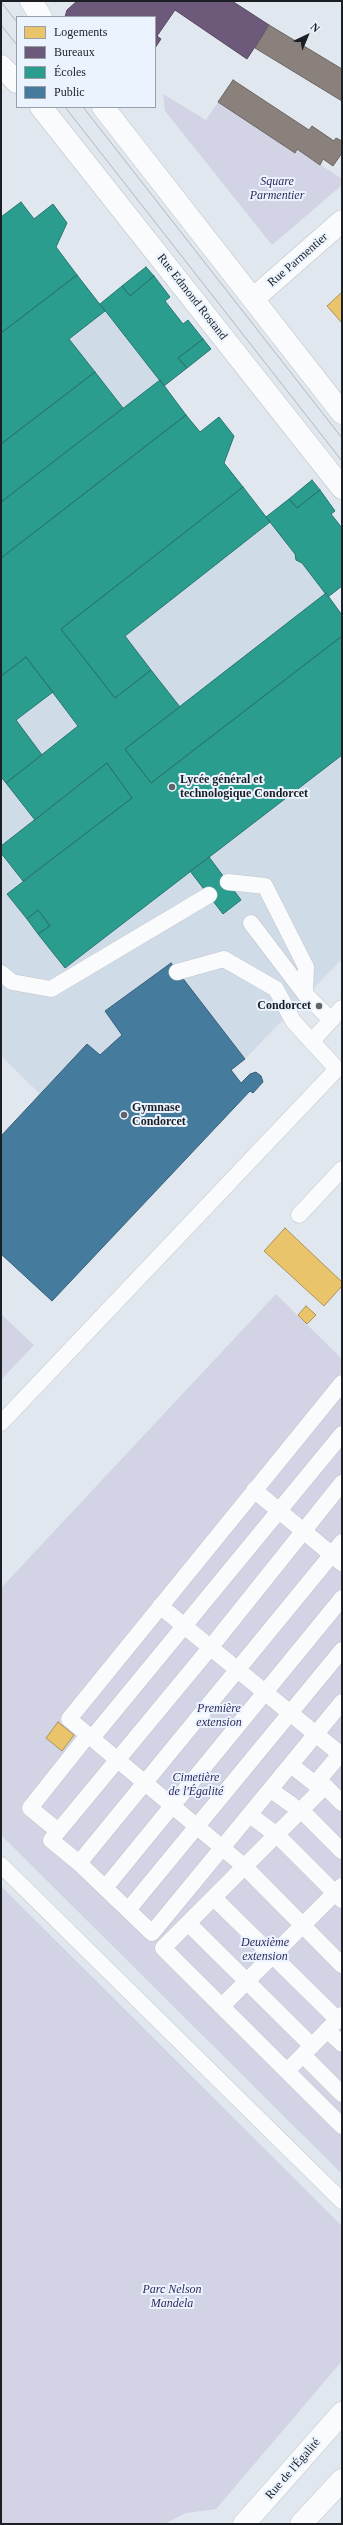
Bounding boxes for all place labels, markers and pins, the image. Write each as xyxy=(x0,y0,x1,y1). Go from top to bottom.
place label: Lycée général et technologique Condorcet xyxy=(180,773,308,801)
marker: Lycée général et technologique Condorcet xyxy=(167,782,177,792)
place label: Condorcet xyxy=(257,999,311,1013)
marker: Condorcet xyxy=(314,1001,324,1011)
place label: Gymnase Condorcet xyxy=(132,1101,186,1129)
marker: Gymnase Condorcet xyxy=(119,1110,129,1120)

